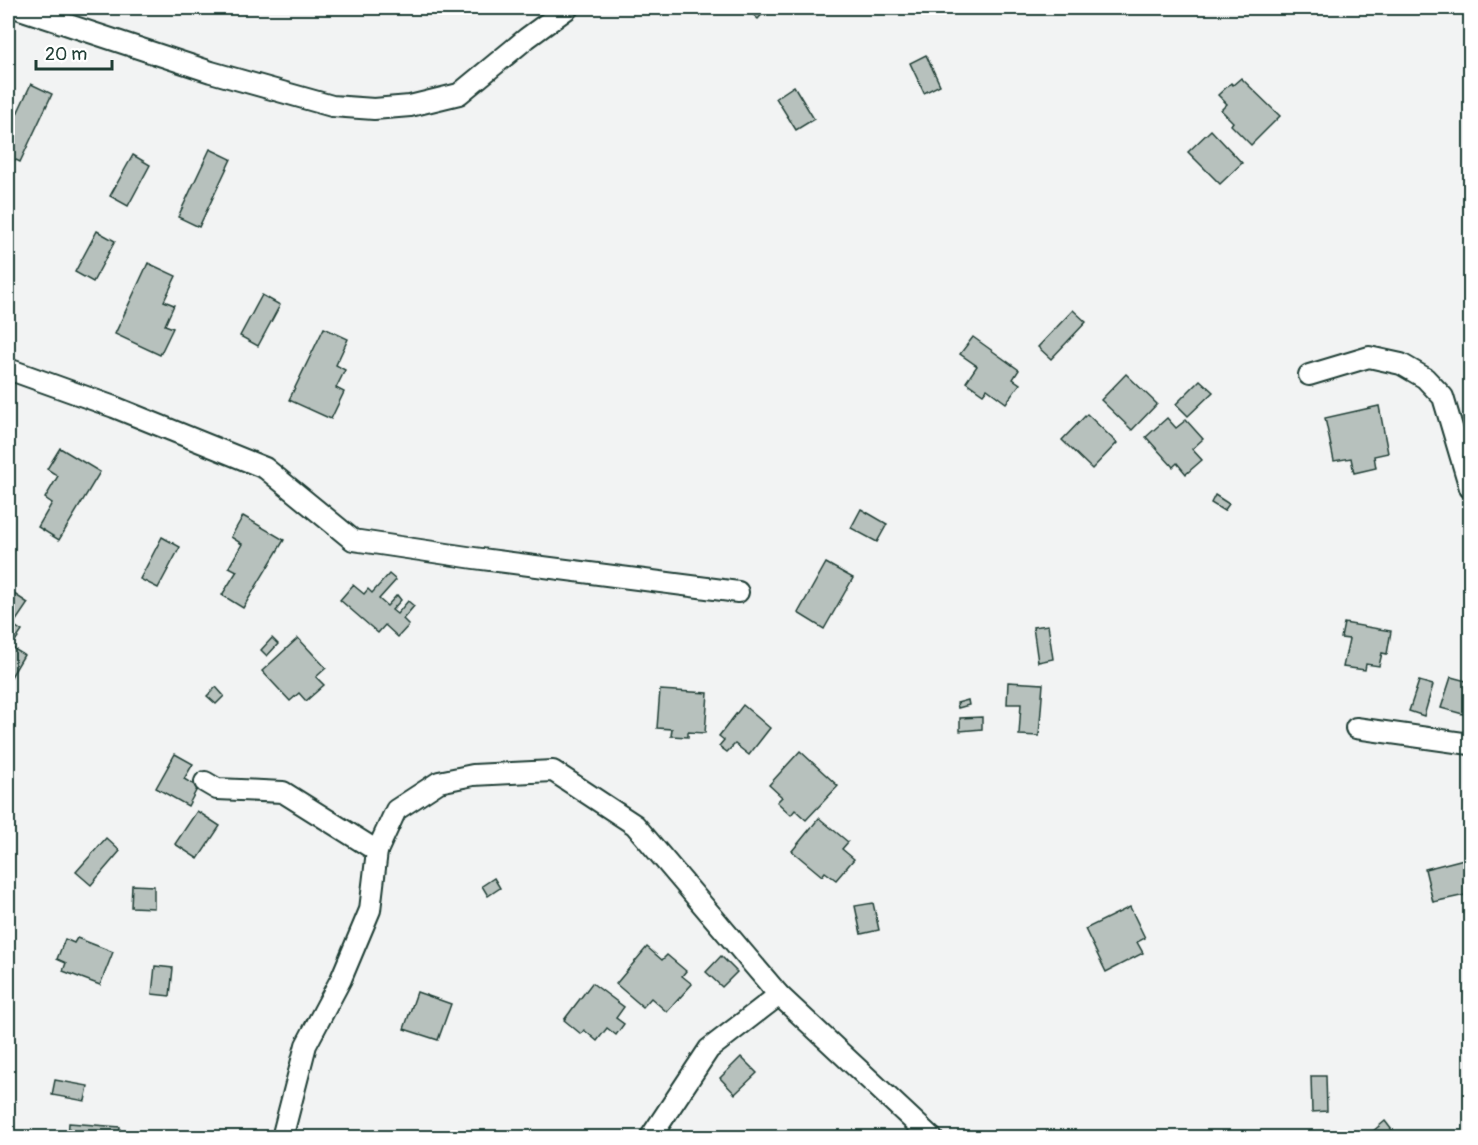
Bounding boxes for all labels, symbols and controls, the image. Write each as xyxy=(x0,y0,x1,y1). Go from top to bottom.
scale bar xyxy=(36,33,112,71)
text: 20 m xyxy=(45,43,87,66)

